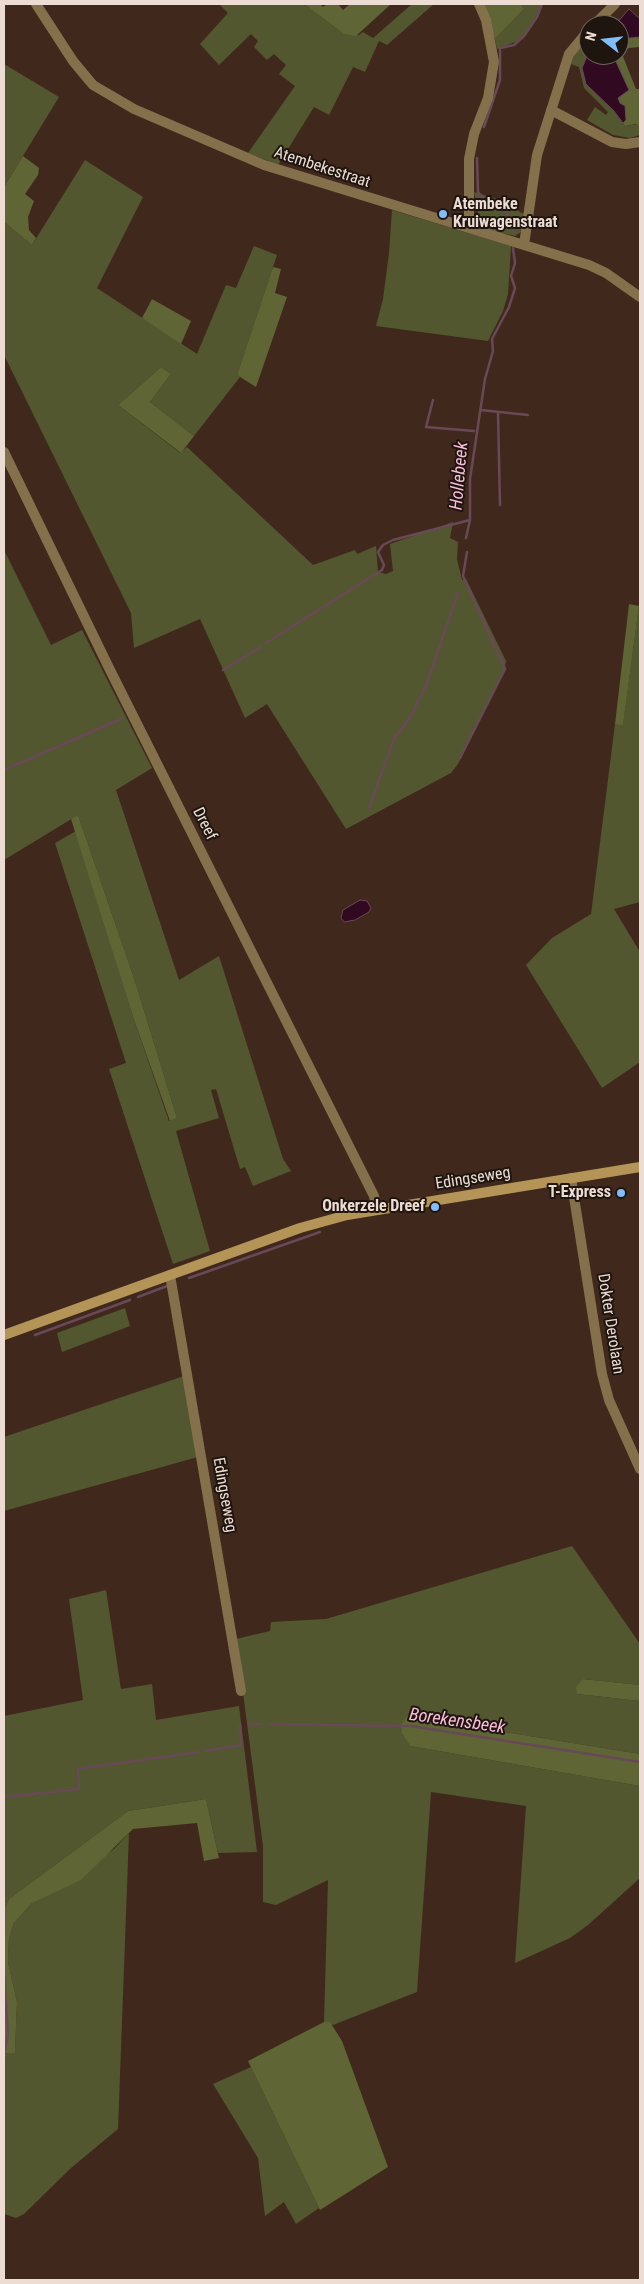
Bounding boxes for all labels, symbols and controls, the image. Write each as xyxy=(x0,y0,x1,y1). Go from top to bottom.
north arrow xyxy=(579,15,629,65)
text: N xyxy=(582,30,599,42)
street label: Atembekestraat xyxy=(271,143,373,193)
place label: Atembeke Kruiwagenstraat xyxy=(453,195,558,233)
marker: Atembeke Kruiwagenstraat xyxy=(437,208,449,220)
water label: Hollebeek xyxy=(446,441,474,511)
street label: Dreef xyxy=(188,805,220,843)
street label: Edingseweg xyxy=(434,1164,512,1194)
place label: T-Express xyxy=(548,1183,611,1203)
marker: T-Express xyxy=(615,1187,627,1199)
place label: Onkerzele Dreef xyxy=(322,1197,425,1217)
marker: Onkerzele Dreef xyxy=(429,1201,441,1213)
street label: Dokter Derolaan xyxy=(593,1272,627,1376)
street label: Edingseweg xyxy=(208,1456,240,1534)
water label: Borekensbeek xyxy=(408,1705,506,1739)

